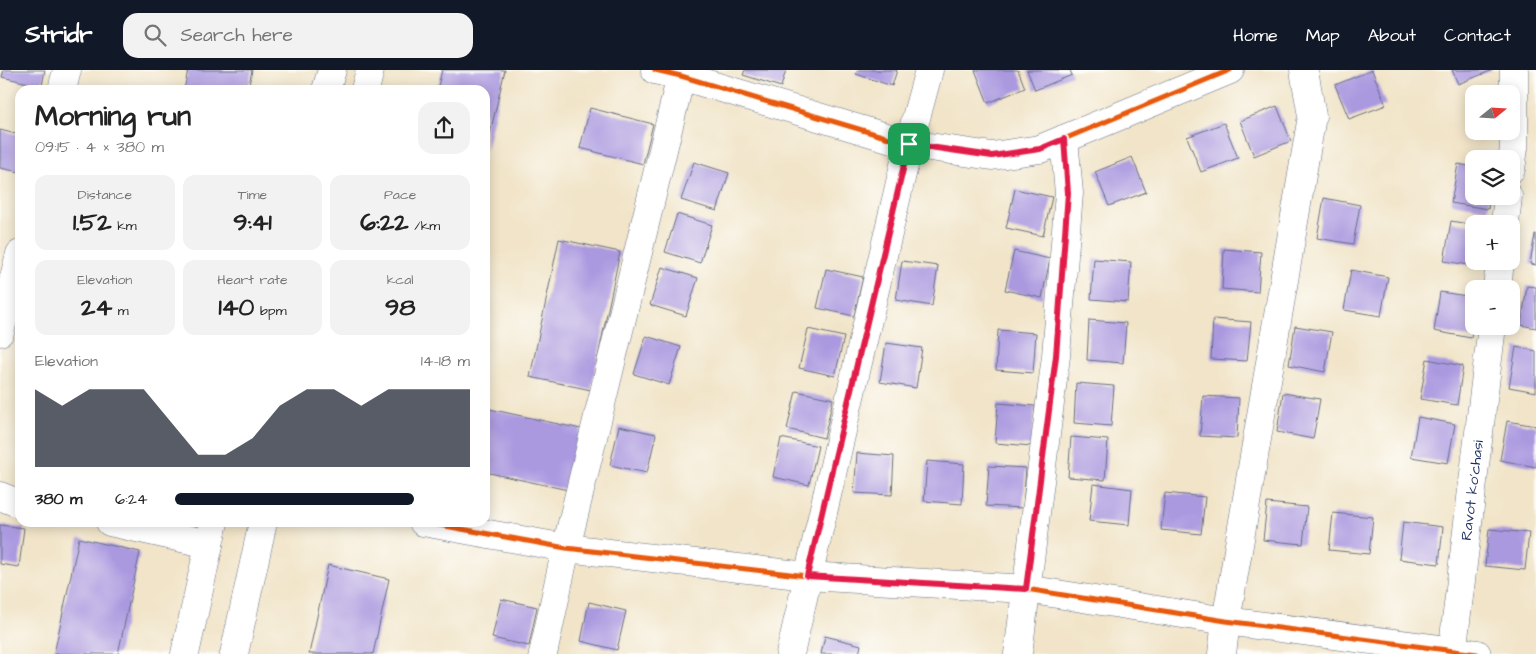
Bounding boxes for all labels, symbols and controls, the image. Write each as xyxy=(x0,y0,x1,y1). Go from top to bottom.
search box xyxy=(123,13,473,58)
text: Stridr xyxy=(25,18,93,52)
icon: search xyxy=(141,21,169,49)
text: Search here xyxy=(181,22,293,49)
text: Home xyxy=(1233,23,1278,48)
text: Map xyxy=(1306,23,1340,48)
text: About xyxy=(1368,23,1416,48)
text: Contact xyxy=(1444,23,1511,48)
north arrow xyxy=(1465,85,1520,140)
map controls xyxy=(1465,85,1520,335)
text: Morning run xyxy=(35,97,191,136)
button: share xyxy=(418,102,470,154)
pin xyxy=(888,123,930,165)
icon: arrive xyxy=(895,130,923,158)
text: 09:15 · 4 × 380 m xyxy=(35,136,164,158)
button: layers xyxy=(1465,150,1520,205)
text: Distance xyxy=(78,185,132,205)
text: Time xyxy=(238,185,267,205)
text: Pace xyxy=(384,185,416,205)
text: 1.52 xyxy=(73,205,112,240)
text: 9:41 xyxy=(233,205,272,240)
text: 6:22 xyxy=(360,205,409,240)
button: + xyxy=(1465,215,1520,270)
text: km xyxy=(112,216,137,236)
text: /km xyxy=(409,216,440,236)
text: Elevation xyxy=(77,270,132,290)
text: Heart rate xyxy=(217,270,288,290)
text: kcal xyxy=(387,270,414,290)
button: − xyxy=(1465,280,1520,335)
text: 24 xyxy=(81,290,112,325)
text: 140 xyxy=(218,290,254,325)
text: 98 xyxy=(385,290,415,325)
text: m xyxy=(112,301,129,321)
text: bpm xyxy=(254,301,287,321)
text: Elevation xyxy=(35,350,98,372)
text: 14–18 m xyxy=(421,350,470,372)
street label: Ravot ko'chasi xyxy=(1455,438,1489,542)
text: 380 m xyxy=(35,488,82,510)
text: 6:24 xyxy=(115,488,148,510)

